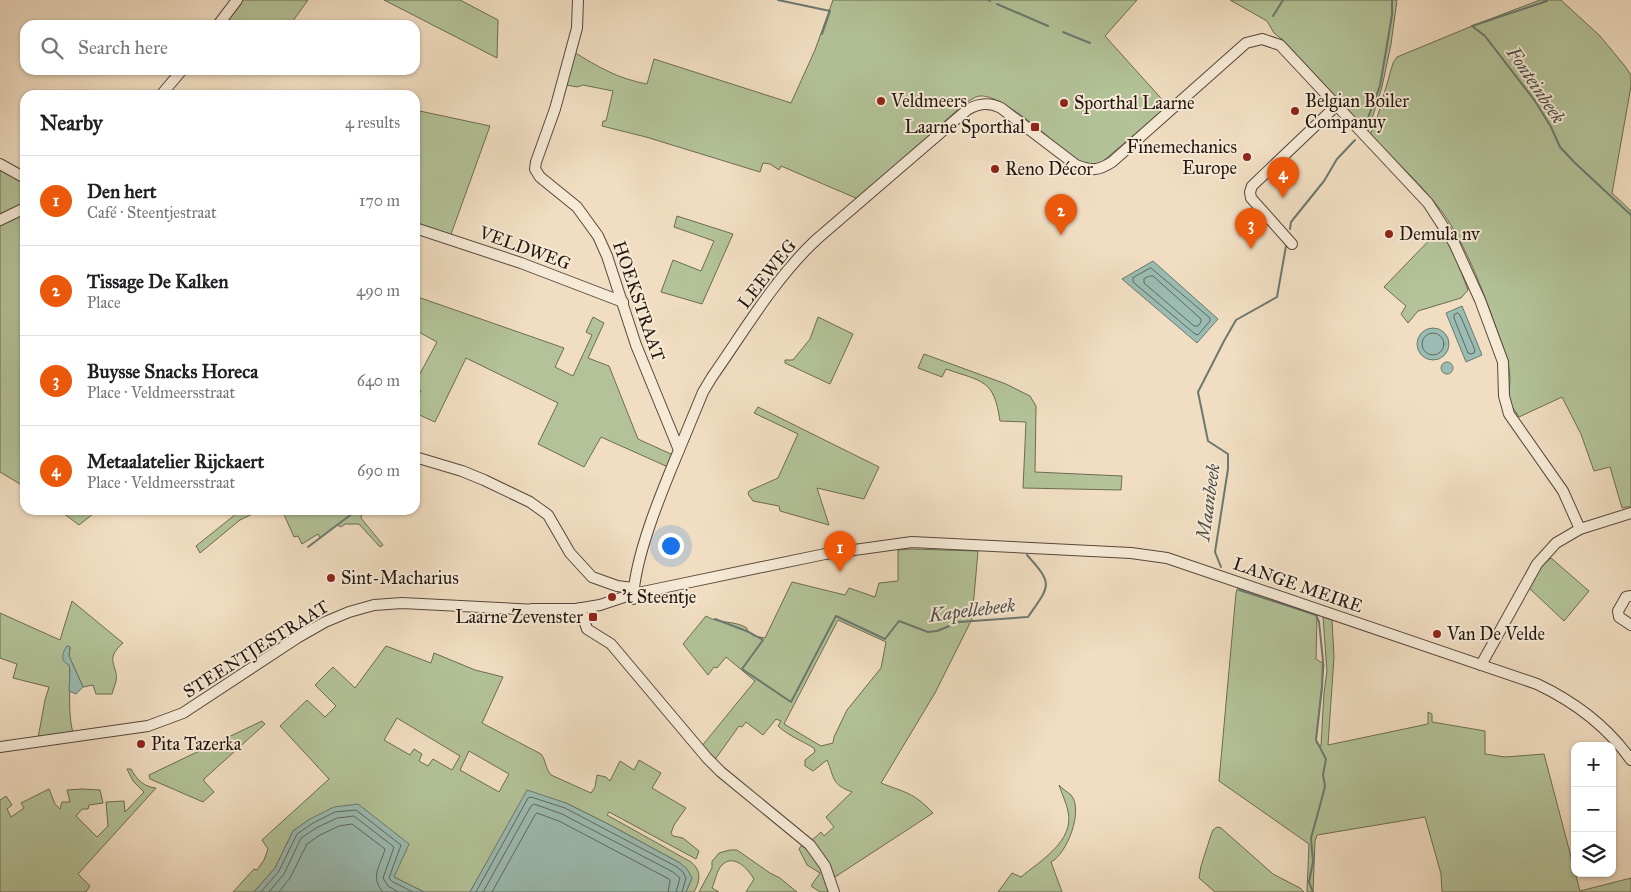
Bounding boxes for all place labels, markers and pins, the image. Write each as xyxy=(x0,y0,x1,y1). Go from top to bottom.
place label: Veldmeers xyxy=(890,90,967,112)
place label: Belgian Boiler Companuy xyxy=(1305,90,1409,133)
place label: Sporthal Laarne xyxy=(1074,92,1194,114)
marker: Veldmeers xyxy=(875,95,887,107)
marker: Sporthal Laarne xyxy=(1058,97,1070,109)
marker: Belgian Boiler Companuy xyxy=(1289,105,1301,117)
place label: Laarne Sporthal xyxy=(905,116,1025,138)
marker: Laarne Sporthal xyxy=(1029,121,1041,133)
place label: Finemechanics Europe xyxy=(1127,136,1237,179)
marker: Finemechanics Europe xyxy=(1241,151,1253,163)
pin: 4 xyxy=(1267,157,1299,198)
place label: Reno Décor xyxy=(1005,158,1093,180)
marker: Reno Décor xyxy=(989,163,1001,175)
pin: 2 xyxy=(1045,194,1077,235)
pin: 3 xyxy=(1235,208,1267,249)
place label: Demula nv xyxy=(1399,223,1481,245)
marker: Demula nv xyxy=(1383,228,1395,240)
pin: 1 xyxy=(824,531,856,572)
place label: Sint-Macharius xyxy=(341,567,459,589)
marker: Sint-Macharius xyxy=(325,572,337,584)
place label: 't Steentje xyxy=(622,586,696,608)
marker: 't Steentje xyxy=(606,591,618,603)
place label: Laarne Zevenster xyxy=(455,606,583,628)
marker: Laarne Zevenster xyxy=(587,611,599,623)
place label: Van De Velde xyxy=(1446,623,1545,645)
marker: Van De Velde xyxy=(1431,628,1443,640)
place label: Pita Tazerka xyxy=(151,733,242,755)
marker: Pita Tazerka xyxy=(135,738,147,750)

